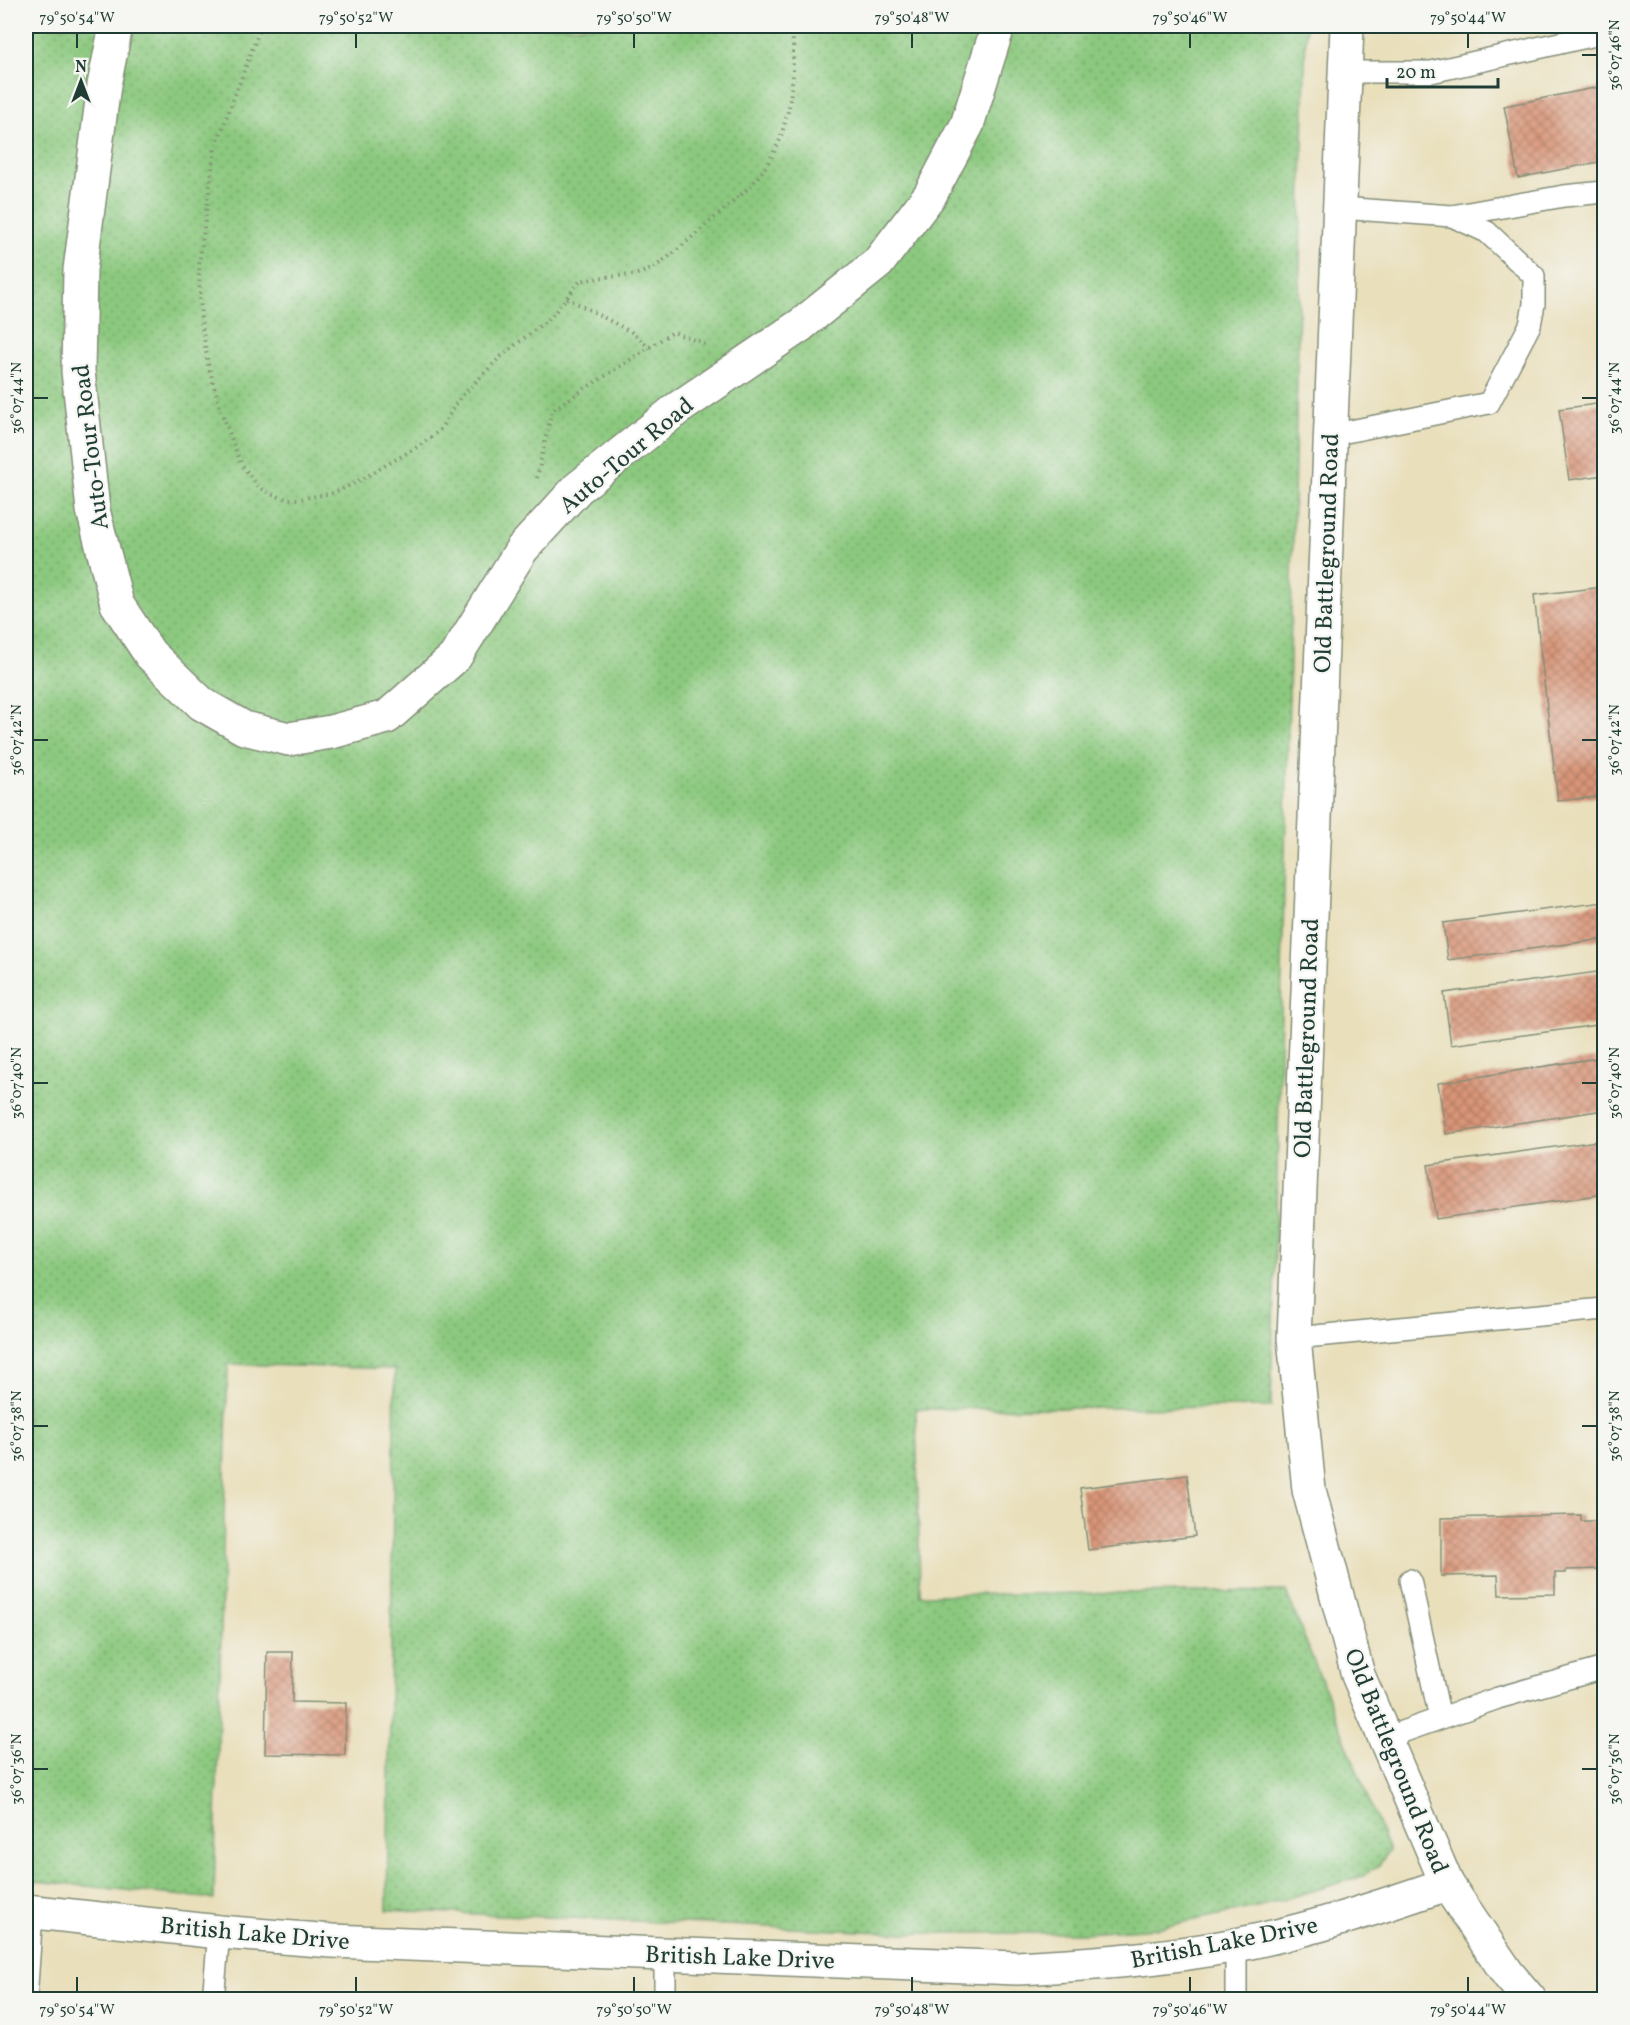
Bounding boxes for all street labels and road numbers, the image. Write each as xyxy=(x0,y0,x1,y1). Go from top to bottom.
street label: Auto-Tour Road xyxy=(65,362,119,532)
street label: Auto-Tour Road xyxy=(552,390,702,523)
street label: Old Battleground Road xyxy=(1307,432,1349,674)
street label: Old Battleground Road xyxy=(1287,917,1329,1159)
street label: Old Battleground Road xyxy=(1334,1644,1456,1879)
street label: British Lake Drive xyxy=(1128,1909,1321,1979)
street label: British Lake Drive xyxy=(159,1910,351,1960)
street label: British Lake Drive xyxy=(644,1939,836,1979)

